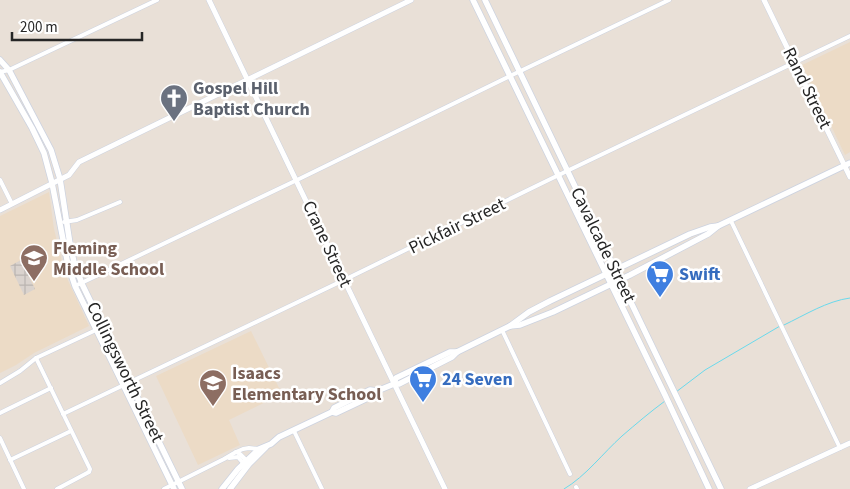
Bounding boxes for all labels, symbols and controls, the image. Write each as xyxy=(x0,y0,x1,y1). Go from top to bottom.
scale bar xyxy=(12,10,142,42)
text: 200 m xyxy=(20,17,58,38)
street label: Rand Street xyxy=(777,43,837,133)
place label: Gospel Hill Baptist Church xyxy=(193,76,310,122)
church icon: Gospel Hill Baptist Church xyxy=(159,83,189,122)
street label: Cavalcade Street xyxy=(564,183,642,307)
street label: Pickfair Street xyxy=(404,192,510,260)
street label: Crane Street xyxy=(296,197,358,291)
place label: Fleming Middle School xyxy=(53,236,164,282)
school or university icon: Fleming Middle School xyxy=(19,243,49,282)
supermarket icon: Swift xyxy=(645,259,675,298)
place label: Swift xyxy=(679,262,721,287)
street label: Collingsworth Street xyxy=(80,298,170,446)
place label: Isaacs Elementary School xyxy=(232,361,382,407)
supermarket icon: 24 Seven xyxy=(408,364,438,403)
place label: 24 Seven xyxy=(442,367,513,392)
school or university icon: Isaacs Elementary School xyxy=(198,368,228,407)

